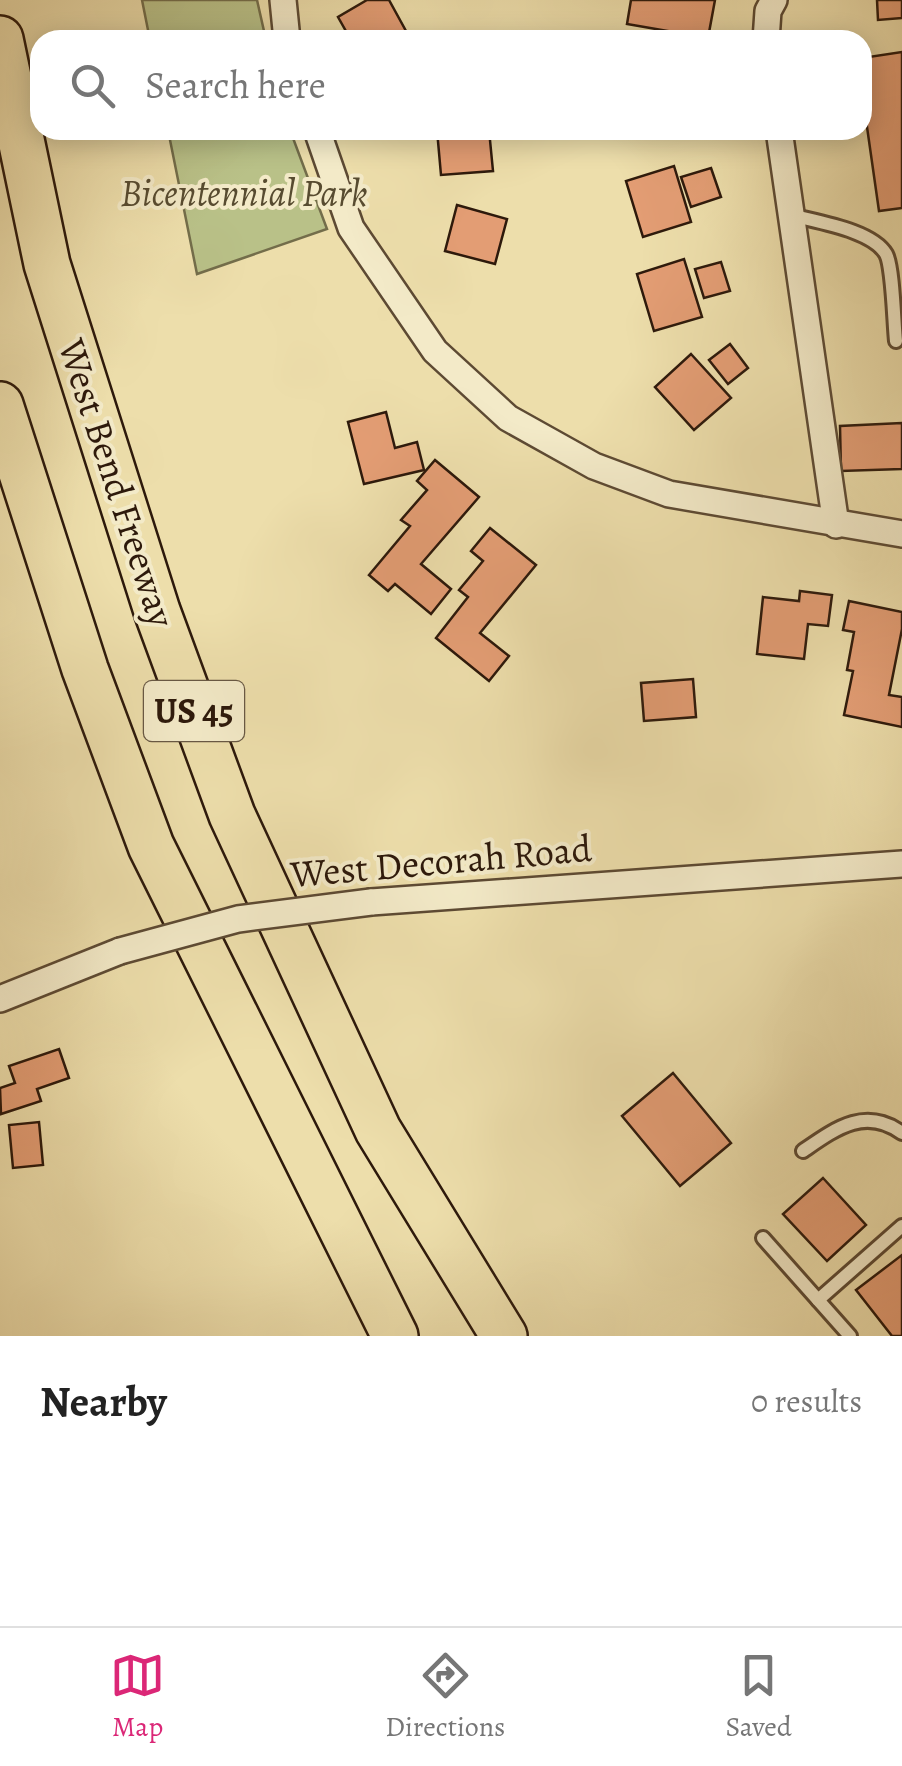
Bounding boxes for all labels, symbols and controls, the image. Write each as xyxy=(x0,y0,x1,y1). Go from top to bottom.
search box xyxy=(30,30,872,140)
icon: search xyxy=(65,58,120,113)
text: Search here xyxy=(145,59,326,111)
park label: Bicentennial Park xyxy=(120,167,368,219)
street label: West Bend Freeway xyxy=(46,331,188,635)
road number: US 45 xyxy=(144,681,244,741)
street label: West Decorah Road xyxy=(287,822,594,900)
text: Nearby xyxy=(40,1373,167,1430)
text: 0 results xyxy=(751,1379,862,1423)
tab: Map xyxy=(110,1648,165,1746)
tab: Directions xyxy=(385,1648,505,1746)
tab: Saved xyxy=(726,1648,792,1746)

